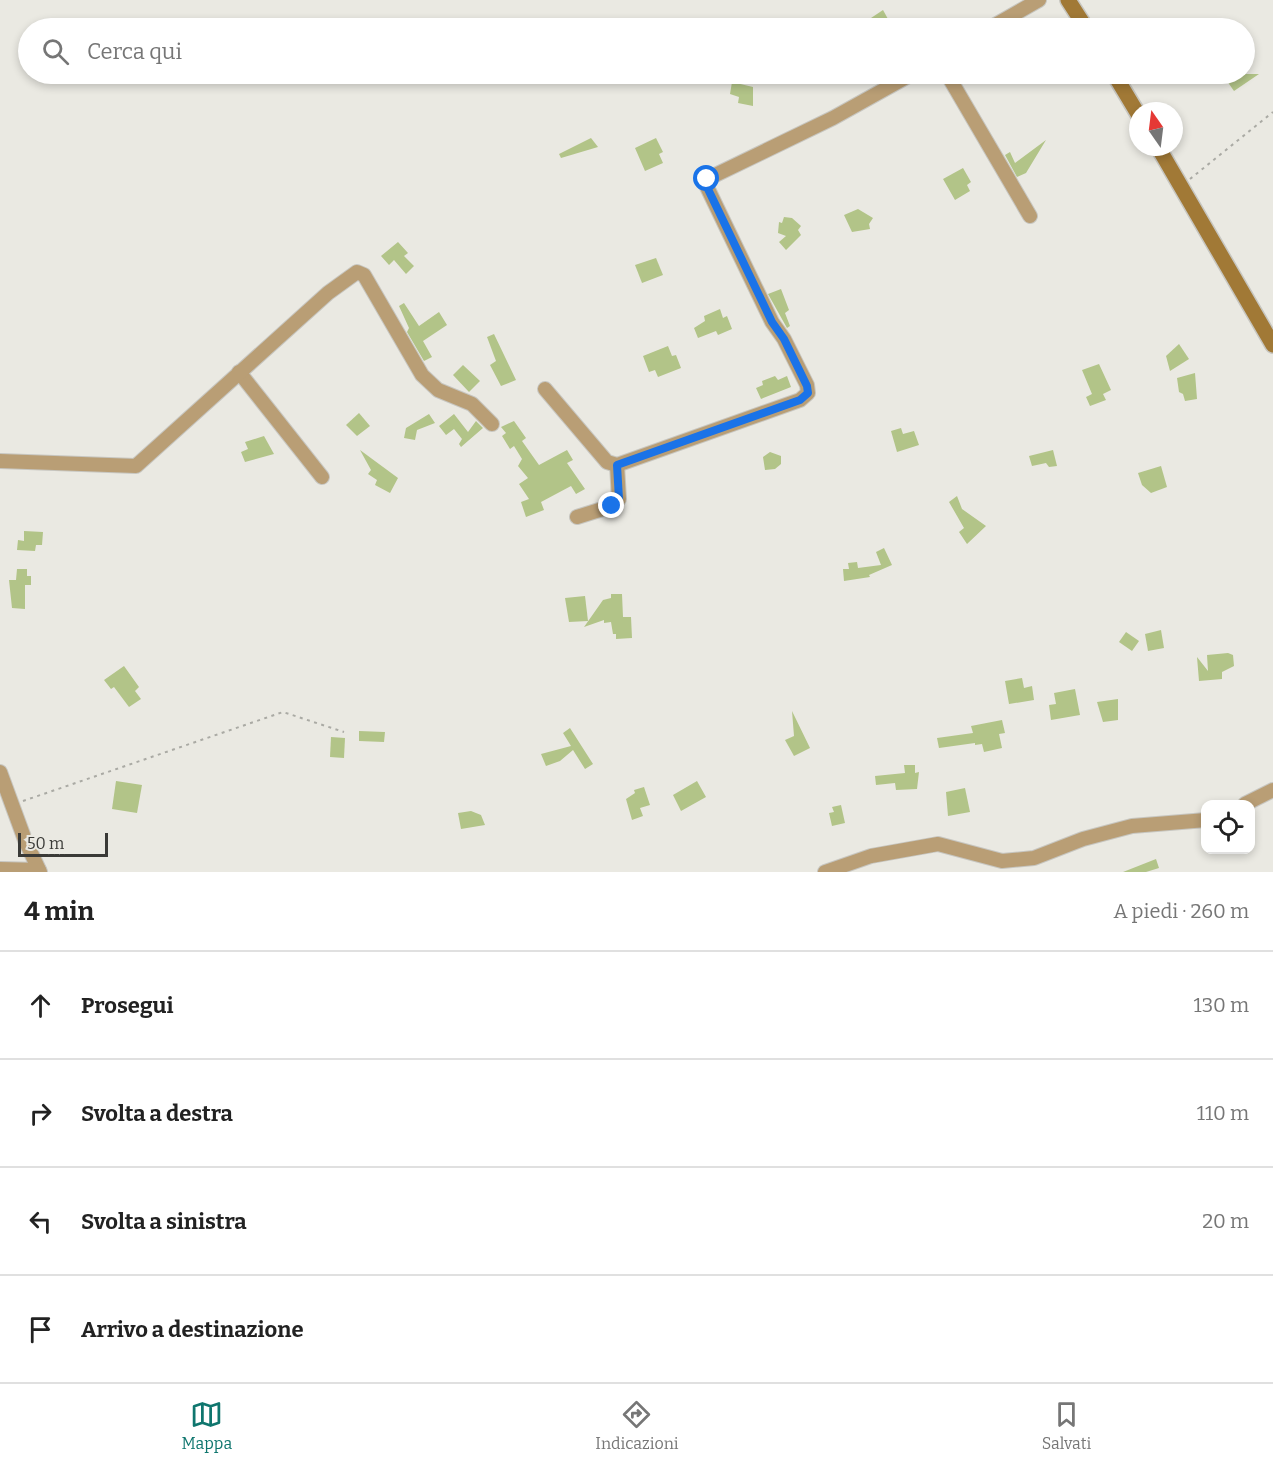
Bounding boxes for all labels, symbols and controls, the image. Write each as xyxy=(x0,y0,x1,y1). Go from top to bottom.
search box xyxy=(18,18,1255,84)
icon: search xyxy=(39,35,72,68)
text: Cerca qui xyxy=(87,38,182,65)
north arrow xyxy=(1129,102,1183,156)
route start xyxy=(693,165,719,191)
route end xyxy=(598,492,624,518)
map controls xyxy=(1201,800,1255,854)
button: locate xyxy=(1201,800,1255,854)
scale bar xyxy=(18,830,108,858)
text: 50 m xyxy=(27,834,64,853)
text: 4 min xyxy=(24,896,94,927)
text: A piedi · 260 m xyxy=(1113,899,1249,923)
icon: ahead xyxy=(24,989,57,1022)
text: Prosegui xyxy=(81,992,173,1019)
text: 130 m xyxy=(1194,993,1249,1017)
icon: right xyxy=(24,1097,57,1130)
text: Svolta a destra xyxy=(81,1100,233,1127)
text: 110 m xyxy=(1197,1101,1249,1125)
icon: left xyxy=(24,1205,57,1238)
text: Svolta a sinistra xyxy=(81,1208,247,1235)
text: 20 m xyxy=(1202,1209,1249,1233)
icon: arrive xyxy=(24,1313,57,1346)
text: Arrivo a destinazione xyxy=(81,1316,304,1343)
tab: Mappa xyxy=(182,1398,232,1453)
tab: Indicazioni xyxy=(595,1398,679,1453)
tab: Salvati xyxy=(1042,1398,1091,1453)

